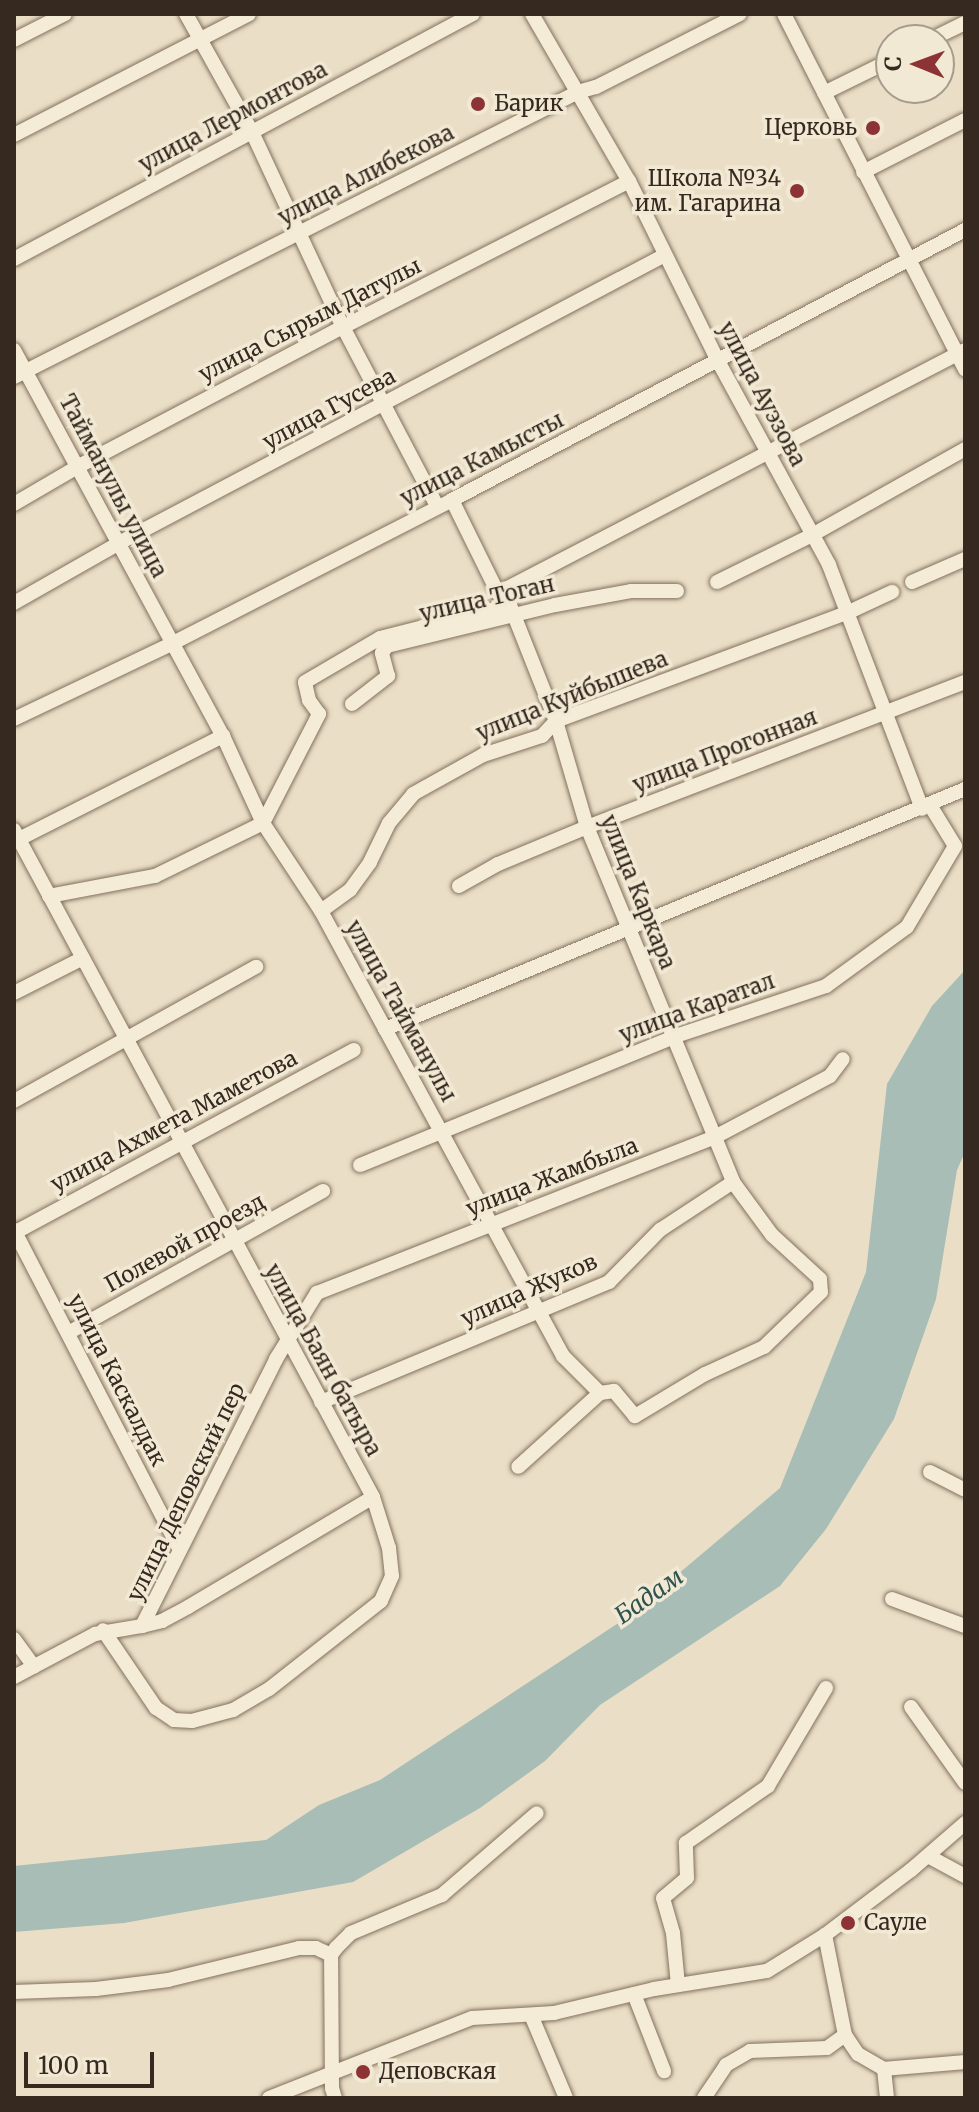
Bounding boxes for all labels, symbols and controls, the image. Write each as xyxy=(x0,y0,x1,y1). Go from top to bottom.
north arrow xyxy=(875,24,955,104)
street label: улица Лермонтова xyxy=(134,56,332,178)
text: С xyxy=(879,56,907,71)
place label: Барик xyxy=(494,91,563,117)
marker: Барик xyxy=(469,95,487,113)
place label: Церковь xyxy=(764,115,857,141)
street label: улица Алибекова xyxy=(274,119,458,231)
marker: Церковь xyxy=(864,119,882,137)
place label: Школа №34 им. Гагарина xyxy=(635,165,781,216)
marker: Школа №34 им. Гагарина xyxy=(788,182,806,200)
street label: улица Сырым Датулы xyxy=(195,252,425,388)
street label: улица Ауэзова xyxy=(713,317,811,471)
street label: улица Гусева xyxy=(258,363,400,455)
street label: Тайманулы улица xyxy=(54,390,172,582)
street label: улица Камысты xyxy=(396,406,568,512)
street label: улица Тоган xyxy=(417,571,557,627)
street label: улица Куйбышева xyxy=(472,646,672,746)
street label: улица Прогонная xyxy=(629,704,821,798)
street label: улица Каркара xyxy=(595,811,681,973)
street label: улица Тайманулы xyxy=(340,916,462,1106)
street label: улица Каратал xyxy=(616,968,778,1048)
street label: улица Ахмета Маметова xyxy=(46,1045,302,1197)
street label: улица Жамбыла xyxy=(462,1132,642,1222)
street label: Полевой проезд xyxy=(100,1188,270,1298)
street label: улица Жуков xyxy=(457,1248,601,1332)
street label: улица Баян батыра xyxy=(259,1259,387,1461)
street label: улица Каскалдак xyxy=(62,1290,172,1470)
street label: улица Деповский пер xyxy=(122,1379,250,1605)
water label: Бадам xyxy=(609,1562,689,1630)
place label: Сауле xyxy=(864,1910,927,1936)
marker: Сауле xyxy=(839,1914,857,1932)
scale bar xyxy=(28,2036,158,2086)
text: 100 m xyxy=(38,2050,108,2081)
place label: Деповская xyxy=(379,2059,496,2085)
marker: Деповская xyxy=(354,2063,372,2081)

